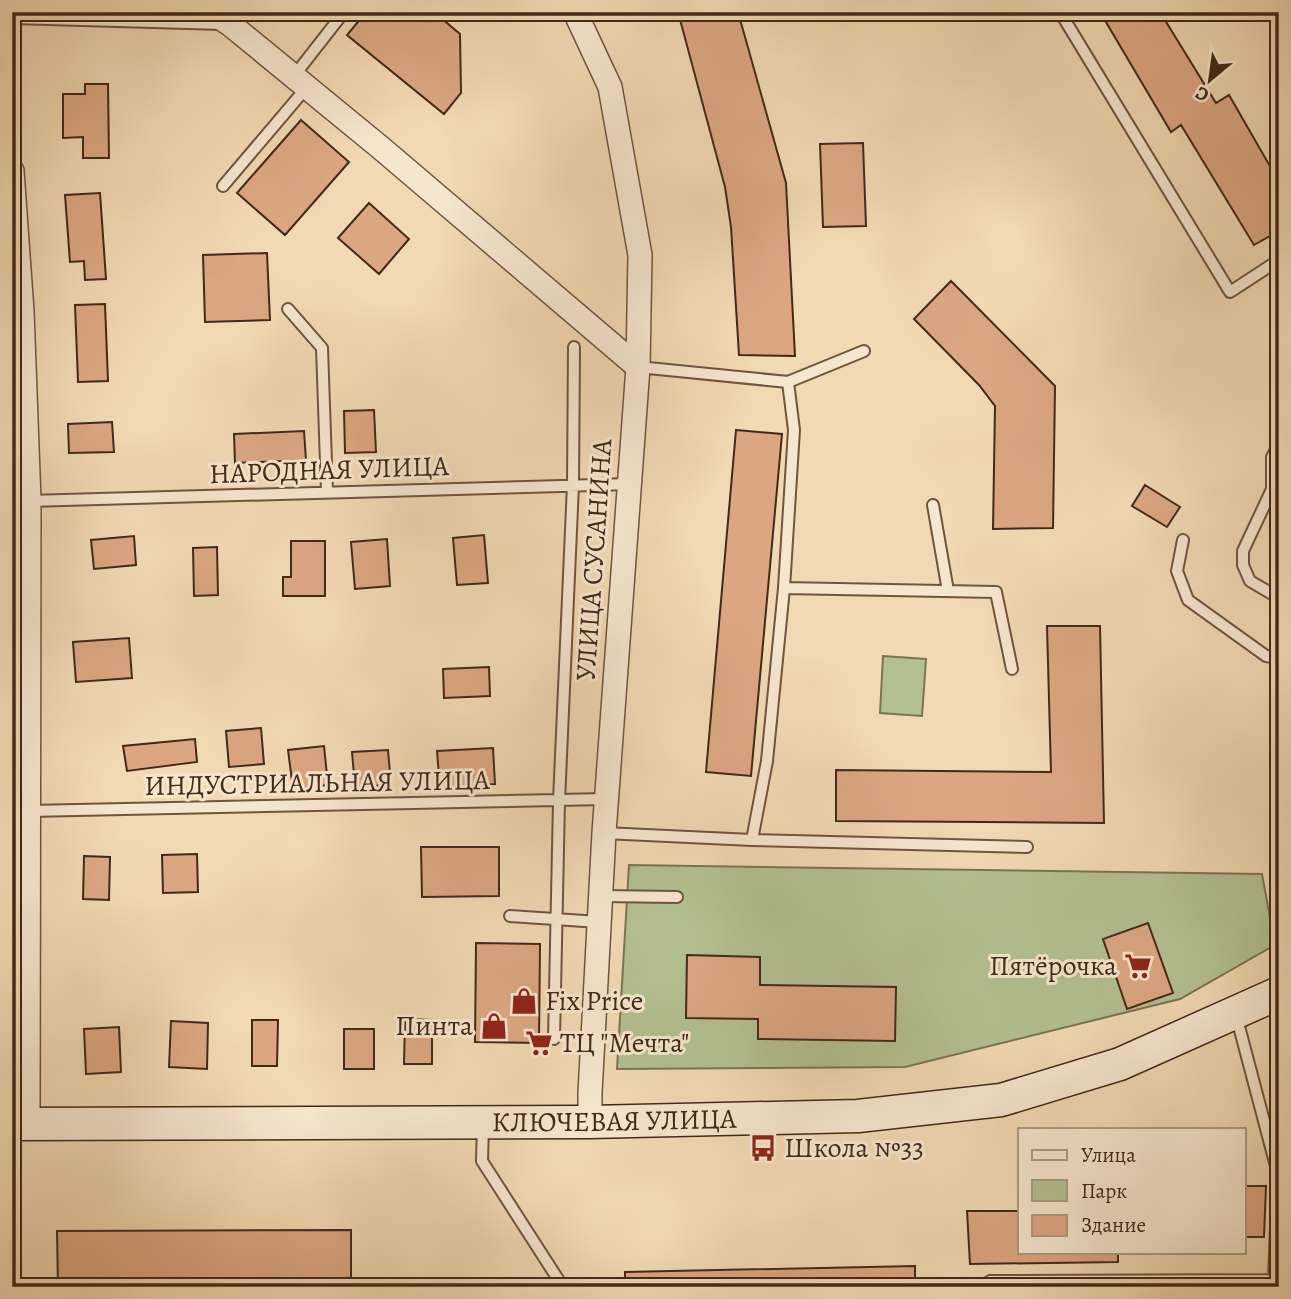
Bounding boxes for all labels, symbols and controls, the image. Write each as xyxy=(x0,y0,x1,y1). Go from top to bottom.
north arrow xyxy=(1176,46,1246,116)
text: С xyxy=(1191,80,1214,108)
street label: УЛИЦА СУСАНИНА xyxy=(567,437,621,682)
street label: НАРОДНАЯ УЛИЦА xyxy=(209,447,450,493)
street label: ИНДУСТРИАЛЬНАЯ УЛИЦА xyxy=(144,761,491,805)
place label: Пятёрочка xyxy=(989,947,1117,985)
supermarket icon: Пятёрочка xyxy=(1123,951,1153,981)
place label: Fix Price xyxy=(545,982,643,1020)
shop icon: Fix Price xyxy=(509,986,539,1016)
place label: Пинта xyxy=(395,1007,473,1045)
shop icon: Пинта xyxy=(479,1011,509,1041)
place label: ТЦ "Мечта" xyxy=(560,1024,689,1062)
supermarket icon: ТЦ "Мечта" xyxy=(524,1028,554,1058)
street label: КЛЮЧЕВАЯ УЛИЦА xyxy=(492,1100,737,1141)
legend xyxy=(1018,1128,1246,1254)
place label: Школа №33 xyxy=(784,1129,924,1167)
bus stop icon: Школа №33 xyxy=(748,1133,778,1163)
text: Улица xyxy=(1081,1141,1136,1169)
text: Парк xyxy=(1081,1177,1127,1205)
text: Здание xyxy=(1081,1211,1146,1239)

